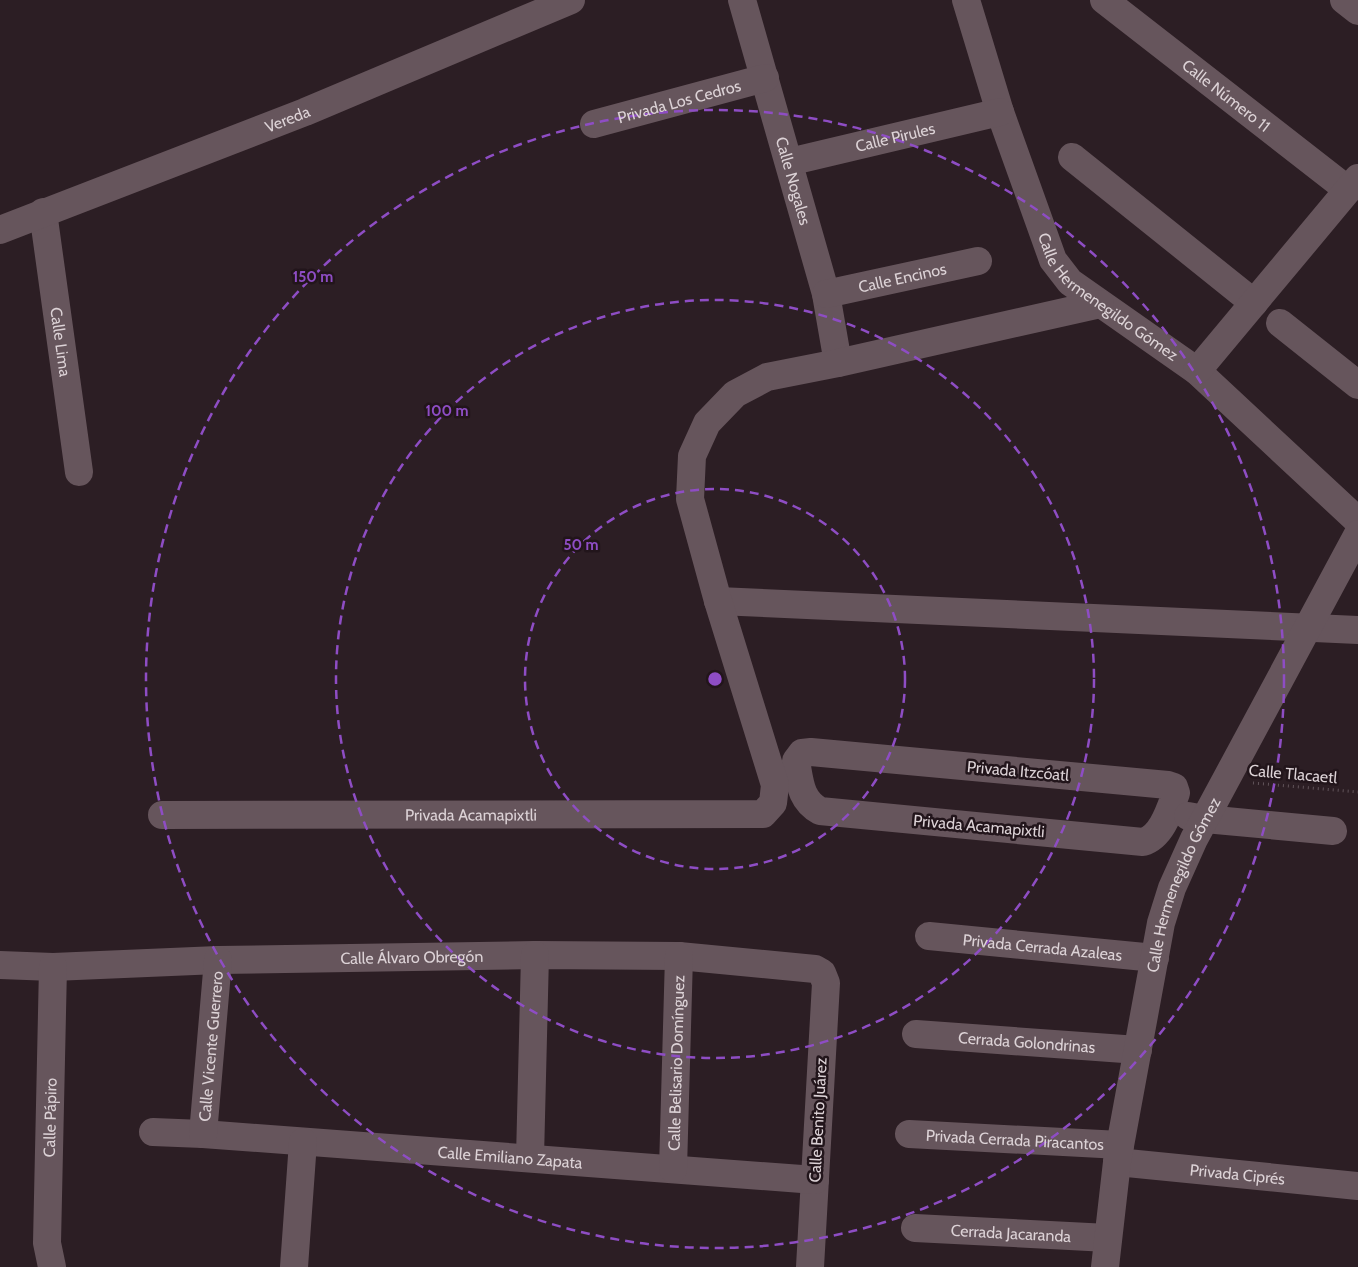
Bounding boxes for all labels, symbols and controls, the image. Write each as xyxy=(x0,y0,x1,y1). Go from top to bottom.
street label: Calle Número 11 xyxy=(1179,55,1274,135)
street label: Privada Los Cedros xyxy=(615,75,743,127)
street label: Vereda xyxy=(262,101,313,136)
street label: Calle Pirules xyxy=(853,118,937,155)
street label: Calle Nogales xyxy=(772,134,815,227)
street label: Calle Hermenegildo Gómez xyxy=(1034,230,1182,365)
street label: Calle Encinos xyxy=(856,259,948,296)
text: 150 m xyxy=(293,268,333,286)
street label: Calle Lima xyxy=(47,306,75,378)
text: 100 m xyxy=(425,402,469,420)
text: 50 m xyxy=(563,536,599,554)
centre of rings xyxy=(706,670,724,688)
street label: Privada Itzcóatl xyxy=(966,757,1070,785)
street label: Calle Tlacaetl xyxy=(1248,761,1338,787)
street label: Calle Hermenegildo Gómez xyxy=(1143,793,1224,974)
street label: Privada Acamapixtli xyxy=(405,805,537,824)
street label: Privada Acamapixtli xyxy=(912,811,1046,841)
street label: Privada Cerrada Azaleas xyxy=(962,930,1123,964)
street label: Calle Álvaro Obregón xyxy=(340,946,483,968)
street label: Calle Vicente Guerrero xyxy=(195,970,227,1122)
street label: Calle Belisario Domínguez xyxy=(664,974,688,1151)
street label: Cerrada Golondrinas xyxy=(958,1028,1096,1056)
street label: Calle Benito Juárez xyxy=(805,1057,831,1183)
street label: Calle Pápiro xyxy=(39,1077,60,1157)
street label: Privada Cerrada Piracantos xyxy=(925,1125,1105,1154)
street label: Calle Emiliano Zapata xyxy=(437,1142,583,1172)
street label: Privada Ciprés xyxy=(1189,1160,1286,1188)
street label: Cerrada Jacaranda xyxy=(950,1220,1072,1246)

